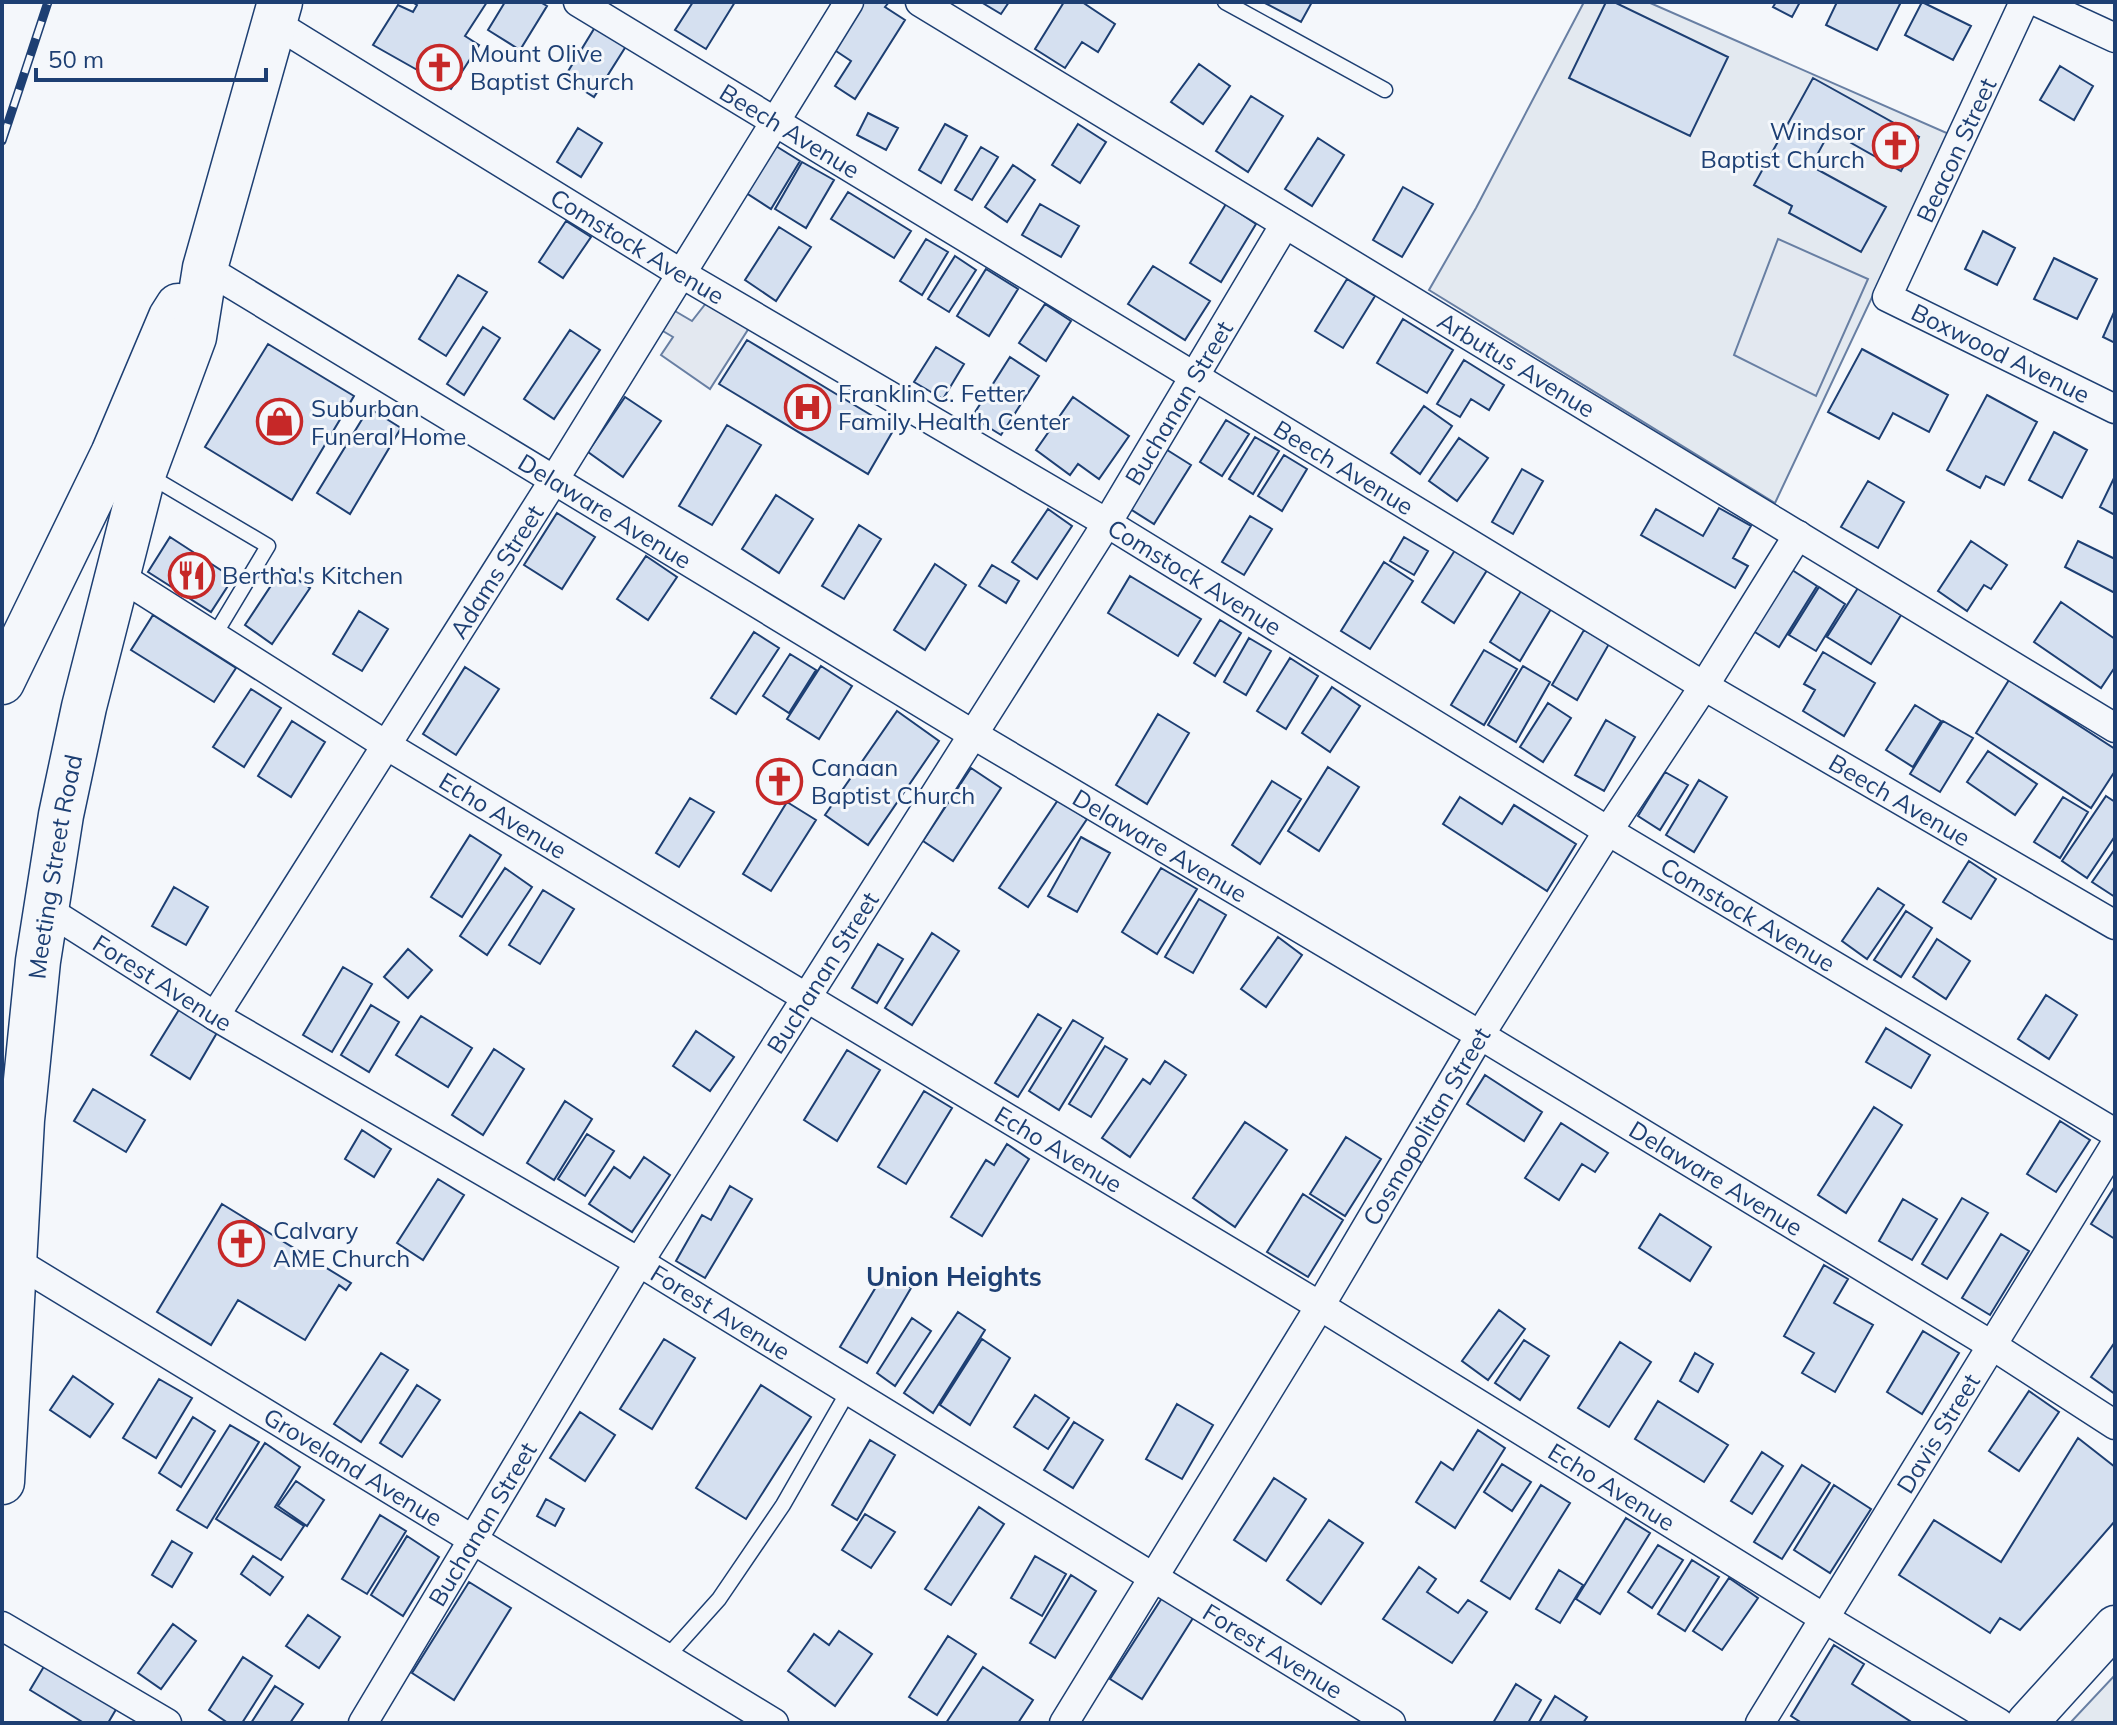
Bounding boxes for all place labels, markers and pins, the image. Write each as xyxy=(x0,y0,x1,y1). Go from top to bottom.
place label: Mount Olive Baptist Church xyxy=(470,38,634,96)
church icon: Mount Olive Baptist Church xyxy=(415,43,463,91)
place label: Windsor Baptist Church xyxy=(1701,116,1865,174)
church icon: Windsor Baptist Church xyxy=(1872,121,1920,169)
place label: Franklin C. Fetter Family Health Center xyxy=(838,378,1070,436)
hospital icon: Franklin C. Fetter Family Health Center xyxy=(783,383,831,431)
place label: Suburban Funeral Home xyxy=(311,393,466,451)
shop icon: Suburban Funeral Home xyxy=(256,398,304,446)
restaurant icon: Bertha's Kitchen xyxy=(167,551,215,599)
place label: Bertha's Kitchen xyxy=(222,560,403,590)
place label: Canaan Baptist Church xyxy=(811,752,975,810)
church icon: Canaan Baptist Church xyxy=(756,757,804,805)
place label: Calvary AME Church xyxy=(273,1215,410,1273)
church icon: Calvary AME Church xyxy=(218,1220,266,1268)

